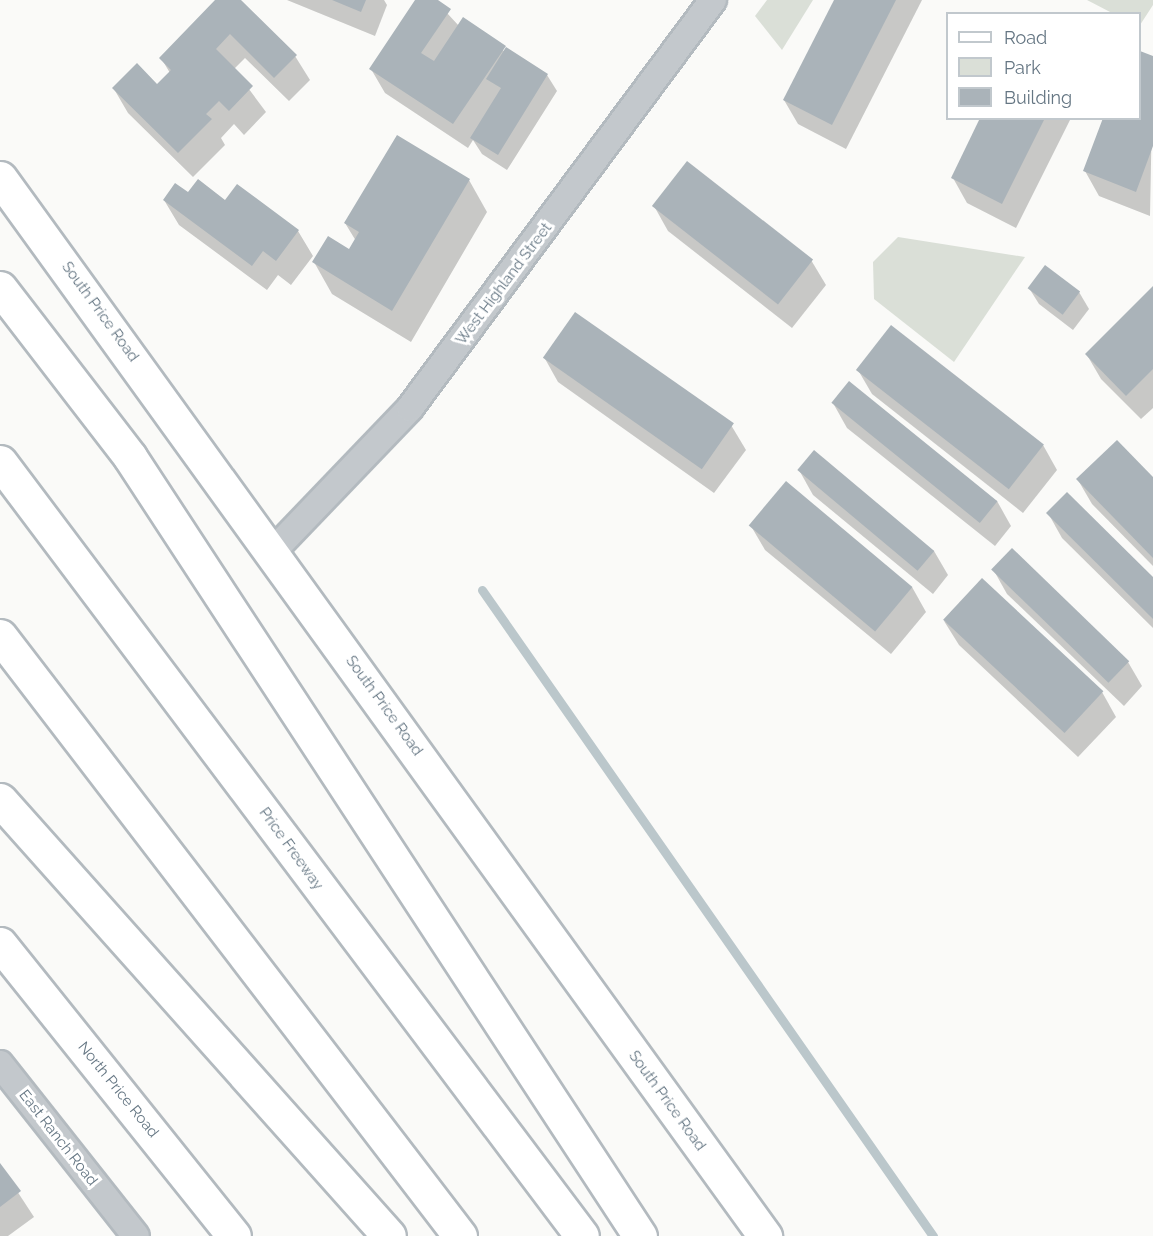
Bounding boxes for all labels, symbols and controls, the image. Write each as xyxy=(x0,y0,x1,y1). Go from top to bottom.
legend xyxy=(946,12,1141,120)
text: Road xyxy=(1004,27,1047,48)
text: Park xyxy=(1004,57,1041,78)
text: Building xyxy=(1004,87,1072,108)
street label: West Highland Street xyxy=(452,220,556,348)
street label: South Price Road xyxy=(58,259,142,365)
street label: South Price Road xyxy=(342,653,426,759)
street label: Price Freeway xyxy=(255,804,327,894)
street label: North Price Road xyxy=(74,1039,162,1141)
street label: South Price Road xyxy=(625,1048,709,1154)
street label: East Ranch Road xyxy=(15,1086,101,1190)

